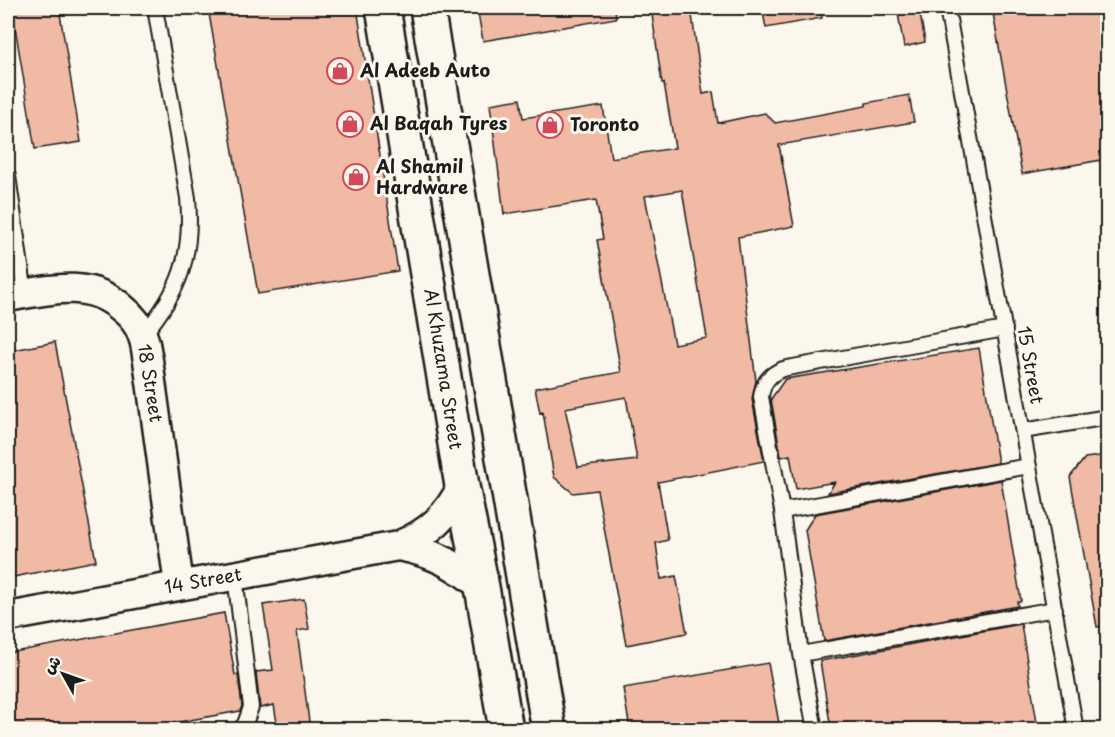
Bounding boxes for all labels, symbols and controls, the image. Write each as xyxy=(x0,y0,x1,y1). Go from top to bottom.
shop icon: Al Adeeb Auto xyxy=(325,56,355,86)
place label: Al Adeeb Auto xyxy=(359,56,490,83)
shop icon: Al Baqah Tyres xyxy=(335,109,365,139)
place label: Al Baqah Tyres xyxy=(369,109,508,136)
shop icon: Toronto xyxy=(535,110,565,140)
place label: Toronto xyxy=(570,110,639,137)
place label: Al Shamil Hardware xyxy=(375,152,468,200)
shop icon: Al Shamil Hardware xyxy=(341,162,371,192)
street label: Al Khuzama Street xyxy=(418,286,471,451)
street label: 15 Street xyxy=(1011,324,1052,406)
street label: 18 Street xyxy=(132,342,171,424)
street label: 14 Street xyxy=(162,559,243,600)
north arrow xyxy=(33,644,93,704)
text: ش xyxy=(36,649,66,678)

